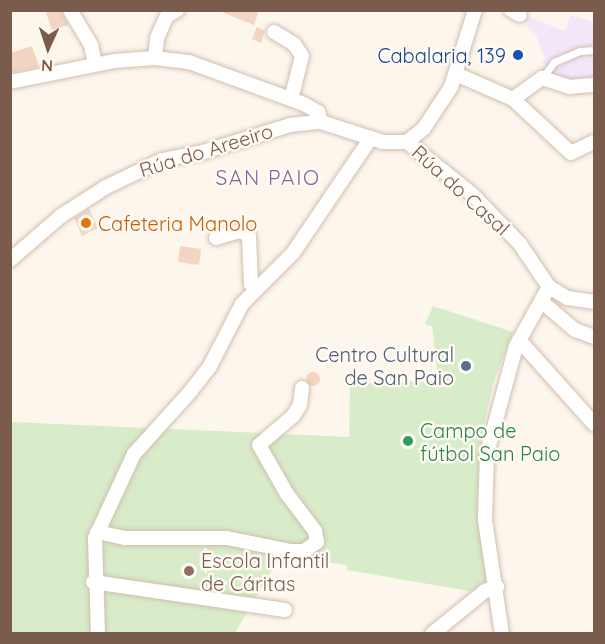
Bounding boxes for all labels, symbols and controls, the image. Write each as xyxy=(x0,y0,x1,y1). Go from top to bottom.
north arrow xyxy=(18,18,78,78)
place label: Cabalaria, 139 xyxy=(377,43,506,67)
marker: Cabalaria, 139 xyxy=(511,48,525,62)
text: N xyxy=(41,56,53,76)
street label: Rúa do Areeiro xyxy=(136,118,276,182)
street label: Rúa do Casal xyxy=(407,140,515,240)
district label: SAN PAIO xyxy=(215,164,321,190)
place label: Cafeteria Manolo xyxy=(98,211,257,235)
marker: Cafeteria Manolo xyxy=(79,216,93,230)
place label: Centro Cultural de San Paio xyxy=(315,342,454,389)
marker: Centro Cultural de San Paio xyxy=(459,359,473,373)
place label: Campo de fútbol San Paio xyxy=(420,418,560,465)
marker: Campo de fútbol San Paio xyxy=(401,434,415,448)
place label: Escola Infantil de Cáritas xyxy=(201,548,329,595)
marker: Escola Infantil de Cáritas xyxy=(182,564,196,578)

